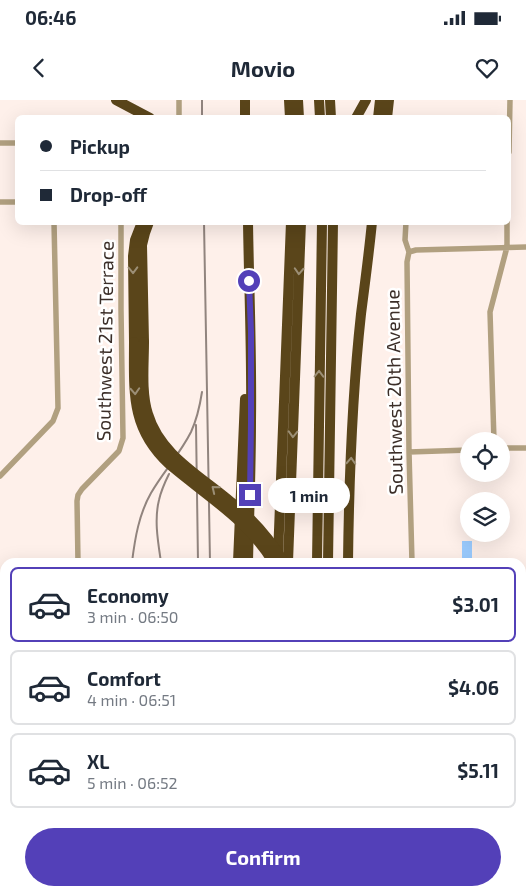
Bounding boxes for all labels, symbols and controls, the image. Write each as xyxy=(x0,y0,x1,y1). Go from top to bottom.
text: 06:46 xyxy=(25,6,76,29)
icon: back xyxy=(25,54,53,82)
icon: heart xyxy=(473,54,501,82)
text: Movio xyxy=(231,55,295,81)
text: Pickup xyxy=(70,135,130,158)
text: Drop-off xyxy=(70,183,147,206)
street label: Southwest 21st Terrace xyxy=(91,241,118,441)
one-way arrow xyxy=(128,266,138,274)
one-way arrow xyxy=(294,267,305,275)
route start xyxy=(238,270,260,292)
street label: Southwest 20th Avenue xyxy=(380,289,407,495)
one-way arrow xyxy=(314,370,325,378)
one-way arrow xyxy=(129,387,140,395)
one-way arrow xyxy=(288,430,298,438)
map controls xyxy=(460,432,510,542)
button: locate xyxy=(460,432,510,482)
one-way arrow xyxy=(346,457,357,465)
callout: 1 min xyxy=(268,478,350,512)
route end xyxy=(239,484,261,506)
one-way arrow xyxy=(212,486,221,495)
text: 1 min xyxy=(290,486,328,505)
button: layers xyxy=(460,492,510,542)
icon: car xyxy=(27,582,72,627)
text: Economy xyxy=(87,584,169,607)
text: $3.01 xyxy=(452,593,499,616)
text: 3 min · 06:50 xyxy=(87,607,178,626)
icon: car xyxy=(27,665,72,710)
text: Comfort xyxy=(87,667,161,690)
text: $4.06 xyxy=(448,676,499,699)
text: 4 min · 06:51 xyxy=(87,690,176,709)
icon: car xyxy=(27,748,72,793)
text: XL xyxy=(87,750,109,773)
text: $5.11 xyxy=(457,759,499,782)
text: 5 min · 06:52 xyxy=(87,773,177,792)
button: Confirm xyxy=(25,828,501,886)

